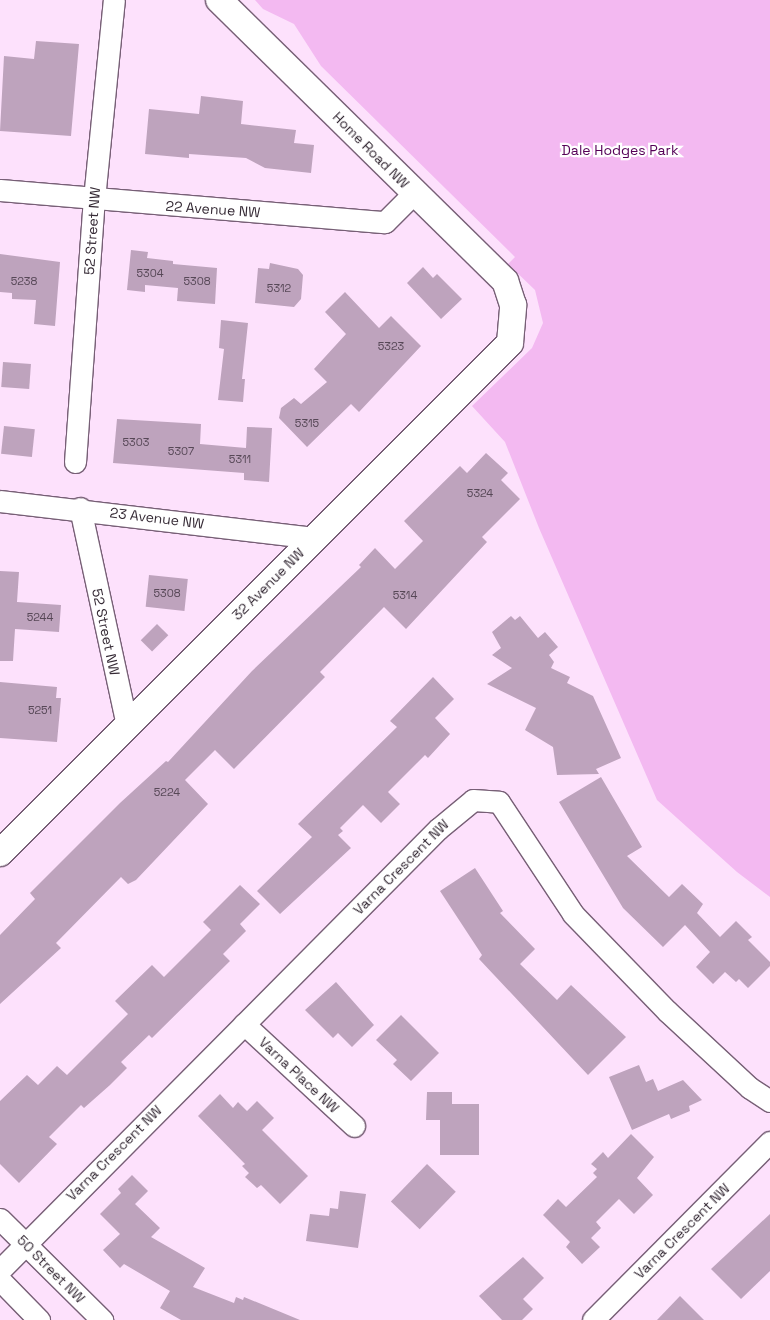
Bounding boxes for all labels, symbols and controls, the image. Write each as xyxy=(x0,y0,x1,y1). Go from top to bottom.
street label: Home Road NW xyxy=(329,108,413,192)
park label: Dale Hodges Park xyxy=(562,142,678,158)
street label: 52 Street NW xyxy=(81,186,103,276)
street label: 22 Avenue NW xyxy=(165,197,261,221)
house number: 5304 xyxy=(136,266,164,280)
house number: 5238 xyxy=(11,274,37,288)
house number: 5308 xyxy=(183,274,211,288)
house number: 5312 xyxy=(267,281,291,295)
house number: 5323 xyxy=(378,339,404,353)
house number: 5315 xyxy=(295,416,319,430)
house number: 5303 xyxy=(123,435,149,449)
house number: 5307 xyxy=(168,444,194,458)
house number: 5311 xyxy=(229,452,251,466)
house number: 5324 xyxy=(467,486,493,500)
street label: 23 Avenue NW xyxy=(109,504,205,532)
street label: 32 Avenue NW xyxy=(228,544,308,624)
house number: 5308 xyxy=(153,586,181,600)
street label: 52 Street NW xyxy=(89,587,123,677)
house number: 5314 xyxy=(393,588,417,602)
house number: 5244 xyxy=(27,610,53,624)
house number: 5251 xyxy=(28,703,52,717)
house number: 5224 xyxy=(154,785,180,799)
street label: Varna Crescent NW xyxy=(350,816,452,918)
street label: Varna Place NW xyxy=(256,1034,342,1116)
street label: Varna Crescent NW xyxy=(63,1102,165,1204)
street label: Varna Crescent NW xyxy=(631,1180,733,1282)
street label: 50 Street NW xyxy=(14,1232,88,1306)

